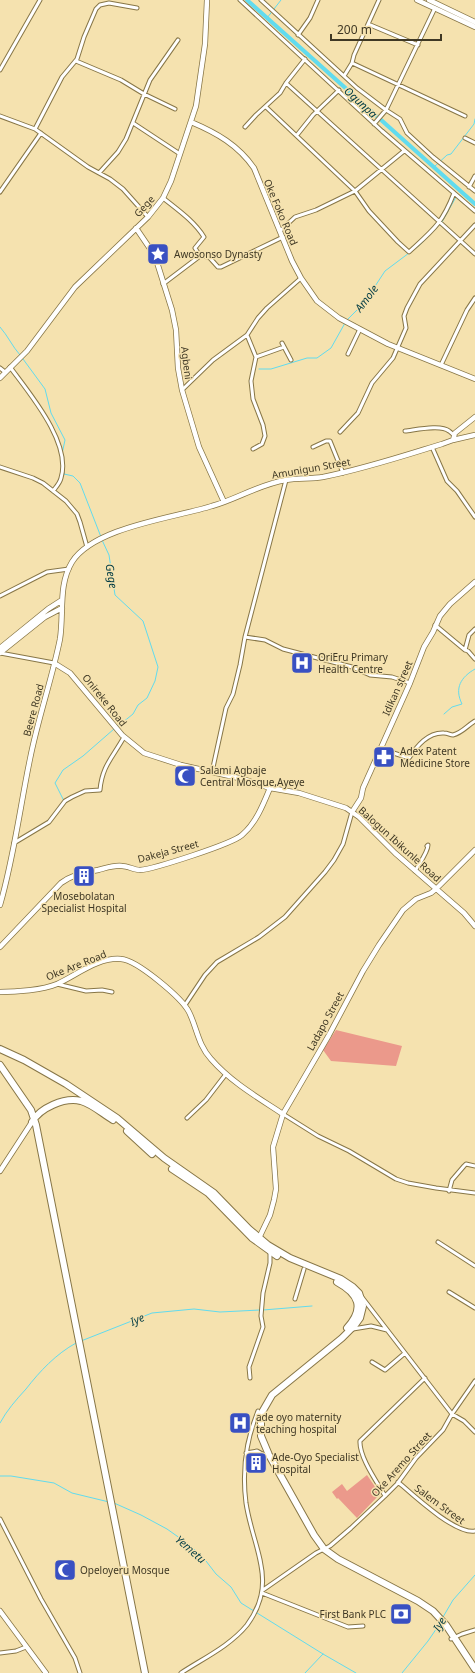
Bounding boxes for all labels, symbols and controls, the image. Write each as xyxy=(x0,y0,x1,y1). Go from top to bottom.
scale bar xyxy=(331,16,441,42)
text: 200 m xyxy=(337,21,372,38)
water label: Ogunpa xyxy=(341,83,381,121)
street label: Oke Foko Road xyxy=(261,177,301,247)
street label: Gege xyxy=(131,192,158,220)
place icon: Awosonso Dynasty xyxy=(145,241,171,267)
place label: Awosonso Dynasty xyxy=(174,247,263,261)
water label: Amole xyxy=(350,281,381,315)
street label: Agbeni xyxy=(178,346,196,380)
street label: Amunigun Street xyxy=(271,454,352,482)
water label: Gege xyxy=(103,563,121,590)
hospital icon: OriEru Primary Health Centre xyxy=(289,650,315,676)
place label: OriEru Primary Health Centre xyxy=(318,650,389,676)
street label: Idikan street xyxy=(379,658,416,718)
street label: Onireke Road xyxy=(80,671,130,729)
street label: Beere Road xyxy=(19,682,47,738)
pharmacy icon: Adex Patent Medicine Store xyxy=(371,744,397,770)
place label: Adex Patent Medicine Store xyxy=(400,744,470,770)
mosque icon: Salami Agbaje Central Mosque,Ayeye xyxy=(172,763,198,789)
place label: Salami Agbaje Central Mosque,Ayeye xyxy=(200,763,305,789)
street label: Balogun Ibikunle Road xyxy=(356,803,444,885)
street label: Dakeja Street xyxy=(136,836,200,866)
building icon: Mosebolatan Specialist Hospital xyxy=(71,863,97,889)
place label: Mosebolatan Specialist Hospital xyxy=(41,889,127,915)
street label: Oke Are Road xyxy=(44,947,108,983)
street label: Ladapo Street xyxy=(303,989,347,1053)
water label: Iye xyxy=(127,1309,147,1329)
hospital icon: ade oyo maternity teaching hospital xyxy=(227,1410,253,1436)
place label: ade oyo maternity teaching hospital xyxy=(256,1410,342,1436)
street label: Oke Aremo Street xyxy=(368,1428,434,1500)
building icon: Ade-Oyo Specialist Hospital xyxy=(243,1450,269,1476)
place label: Ade-Oyo Specialist Hospital xyxy=(272,1450,359,1476)
street label: Salem Street xyxy=(412,1481,468,1527)
water label: Yemetu xyxy=(173,1532,210,1567)
mosque icon: Opeloyeru Mosque xyxy=(52,1557,78,1583)
place label: Opeloyeru Mosque xyxy=(80,1563,170,1577)
bank icon: First Bank PLC xyxy=(388,1601,414,1627)
place label: First Bank PLC xyxy=(319,1607,387,1621)
water label: Iye xyxy=(428,1614,449,1635)

